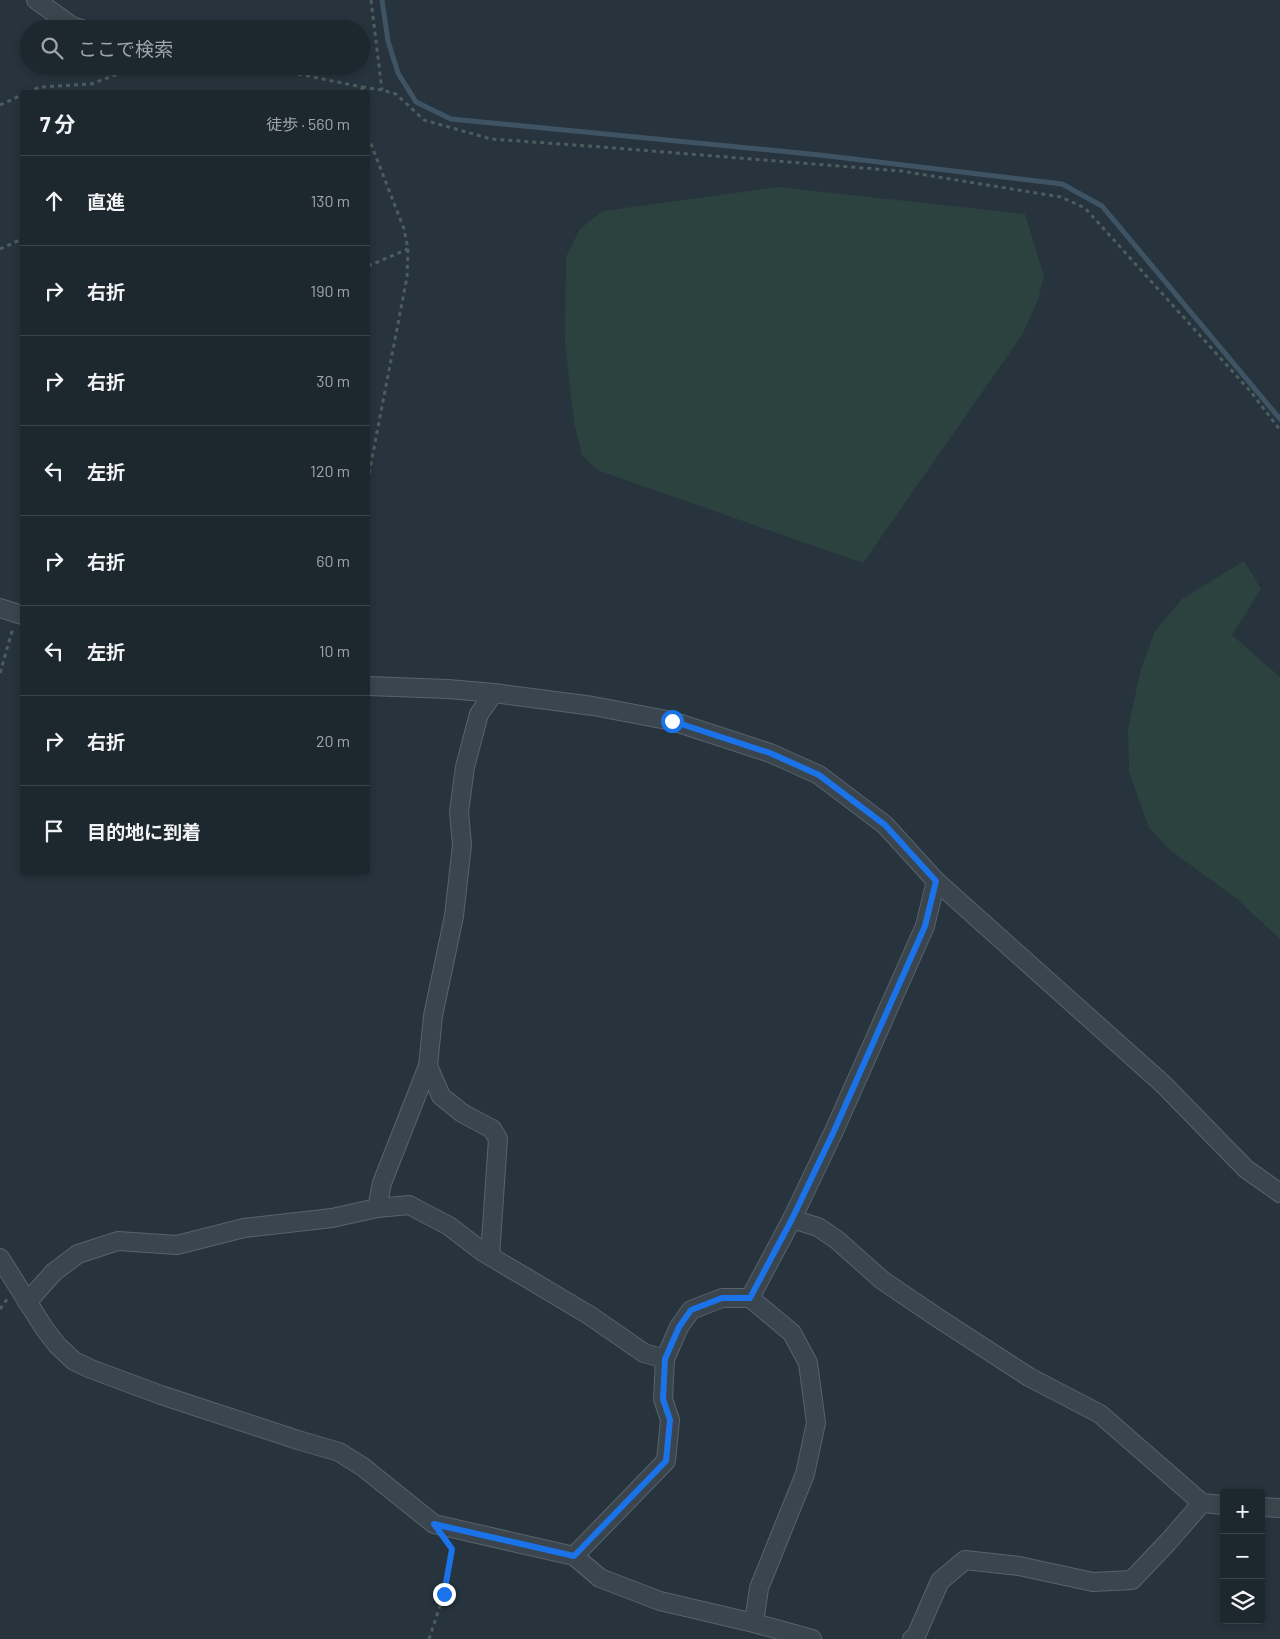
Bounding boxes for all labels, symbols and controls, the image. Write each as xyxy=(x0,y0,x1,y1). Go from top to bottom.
search box xyxy=(20,20,370,75)
icon: search xyxy=(38,34,66,62)
text: ここで検索 xyxy=(78,37,173,60)
text: 7 分 xyxy=(40,111,76,136)
text: 徒歩 · 560 m xyxy=(266,114,350,133)
icon: ahead xyxy=(40,187,68,215)
text: 直進 xyxy=(87,190,125,213)
text: 130 m xyxy=(311,191,350,210)
icon: right xyxy=(40,277,68,305)
text: 右折 xyxy=(87,280,125,303)
text: 190 m xyxy=(311,281,350,300)
icon: right xyxy=(40,367,68,395)
text: 右折 xyxy=(87,370,125,393)
text: 30 m xyxy=(316,371,350,390)
icon: left xyxy=(40,457,68,485)
text: 左折 xyxy=(87,460,125,483)
text: 120 m xyxy=(310,461,350,480)
icon: right xyxy=(40,547,68,575)
text: 右折 xyxy=(87,550,125,573)
text: 60 m xyxy=(316,551,350,570)
icon: left xyxy=(40,637,68,665)
text: 左折 xyxy=(87,640,125,663)
text: 10 m xyxy=(319,641,350,660)
route start xyxy=(661,710,684,733)
icon: right xyxy=(40,727,68,755)
text: 右折 xyxy=(87,730,125,753)
text: 20 m xyxy=(316,731,350,750)
icon: arrive xyxy=(40,817,68,845)
text: 目的地に到着 xyxy=(87,820,201,843)
map controls xyxy=(1220,1489,1265,1624)
button: + xyxy=(1220,1489,1265,1534)
button: − xyxy=(1220,1534,1265,1579)
button: layers xyxy=(1220,1579,1265,1624)
route end xyxy=(433,1583,456,1606)

